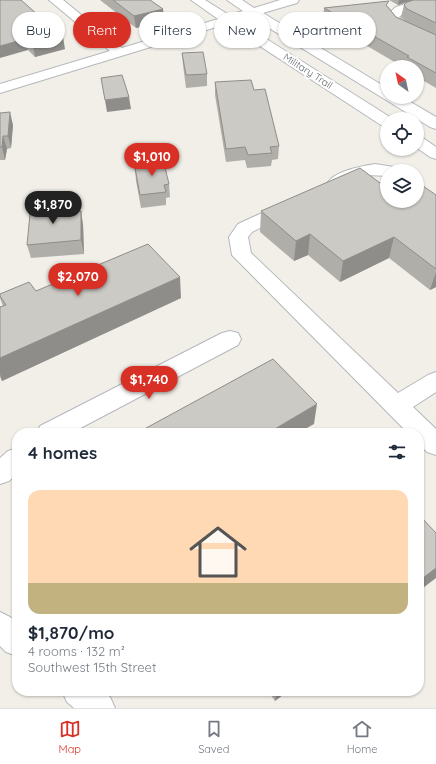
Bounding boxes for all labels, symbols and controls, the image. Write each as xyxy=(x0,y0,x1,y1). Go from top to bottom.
chip: Buy xyxy=(12,12,65,48)
chip: Rent xyxy=(73,12,131,48)
chip: Filters xyxy=(139,12,206,48)
chip: New xyxy=(214,12,270,48)
chip: Apartment xyxy=(278,12,376,48)
street label: Military Trail xyxy=(281,50,335,92)
north arrow xyxy=(380,60,424,104)
map controls xyxy=(380,60,424,208)
button: locate xyxy=(380,112,424,156)
pin: $1,010 xyxy=(119,143,185,177)
text: $1,010 xyxy=(133,148,171,164)
button: layers xyxy=(380,164,424,208)
pin: $1,870 xyxy=(20,191,86,225)
text: $1,870 xyxy=(34,196,72,212)
pin: $2,070 xyxy=(45,263,111,297)
text: $2,070 xyxy=(57,268,99,284)
pin: $1,740 xyxy=(116,366,182,400)
text: $1,740 xyxy=(130,371,168,387)
icon: filters xyxy=(386,441,408,463)
text: 4 homes xyxy=(28,442,97,463)
icon: home xyxy=(182,516,254,588)
text: $1,870/mo xyxy=(28,622,114,643)
text: 4 rooms · 132 m² xyxy=(28,643,125,659)
text: Southwest 15th Street xyxy=(28,659,156,675)
tab: Map xyxy=(59,718,81,756)
tab: Saved xyxy=(198,718,230,756)
tab: Home xyxy=(347,718,377,756)

